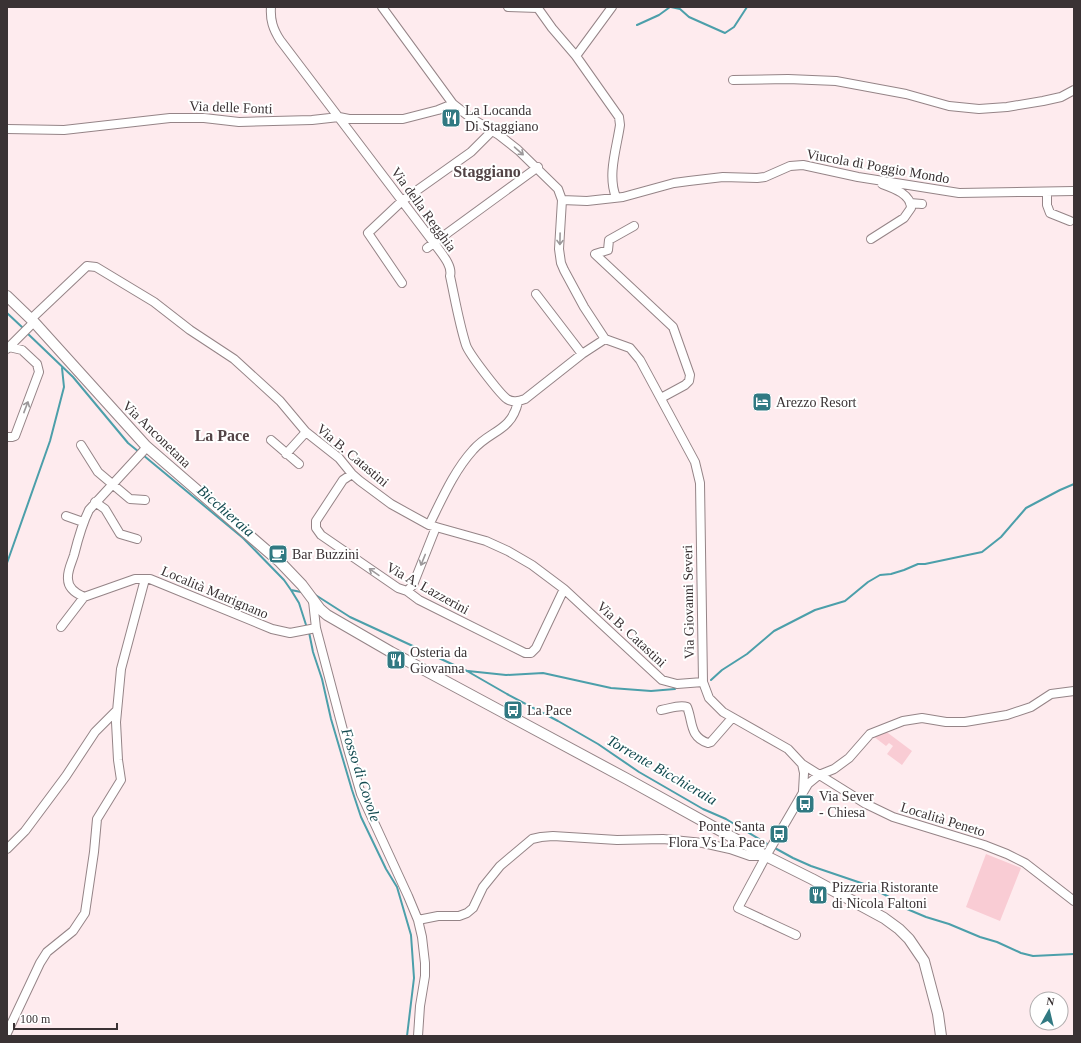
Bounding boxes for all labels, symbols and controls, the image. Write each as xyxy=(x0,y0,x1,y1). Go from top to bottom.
street label: Via delle Fonti xyxy=(189,99,273,116)
place label: La Locanda Di Staggiano xyxy=(465,103,539,134)
restaurant icon: La Locanda Di Staggiano xyxy=(440,107,462,129)
one-way arrow xyxy=(514,146,525,155)
street label: Viucola di Poggio Mondo xyxy=(805,147,951,186)
district label: Staggiano xyxy=(453,163,521,181)
street label: Via della Regghia xyxy=(388,164,460,255)
one-way arrow xyxy=(556,232,563,245)
hotel icon: Arezzo Resort xyxy=(751,391,773,413)
place label: Arezzo Resort xyxy=(776,395,857,410)
street label: Via Anconetana xyxy=(119,398,194,471)
one-way arrow xyxy=(22,401,30,413)
street label: Via B. Catastini xyxy=(314,421,392,490)
district label: La Pace xyxy=(195,427,249,444)
water label: Bicchieraia xyxy=(194,482,258,540)
cafe icon: Bar Buzzini xyxy=(267,543,289,565)
street label: Via Giovanni Severi xyxy=(680,545,697,659)
place label: Bar Buzzini xyxy=(292,547,359,562)
one-way arrow xyxy=(419,554,427,566)
street label: Via A. Lazzerini xyxy=(384,560,472,617)
street label: Località Matrignano xyxy=(159,563,271,622)
one-way arrow xyxy=(369,568,380,576)
street label: Via B. Catastini xyxy=(594,599,669,670)
place label: Osteria da Giovanna xyxy=(410,645,468,676)
restaurant icon: Osteria da Giovanna xyxy=(385,649,407,671)
bus stop icon: La Pace xyxy=(502,699,524,721)
place label: La Pace xyxy=(527,703,572,718)
water label: Fosso di Covole xyxy=(338,725,384,824)
water label: Torrente Bicchieraia xyxy=(604,732,720,808)
place label: Via Sever - Chiesa xyxy=(819,789,874,820)
bus stop icon: Via Sever - Chiesa xyxy=(794,793,816,815)
street label: Località Peneto xyxy=(899,800,987,839)
place label: Ponte Santa Flora Vs La Pace xyxy=(668,819,766,850)
bus stop icon: Ponte Santa Flora Vs La Pace xyxy=(768,823,790,845)
place label: Pizzeria Ristorante di Nicola Faltoni xyxy=(832,880,938,911)
restaurant icon: Pizzeria Ristorante di Nicola Faltoni xyxy=(807,884,829,906)
north arrow xyxy=(1029,991,1069,1031)
text: N xyxy=(1046,995,1055,1008)
scale bar xyxy=(14,1005,117,1031)
text: 100 m xyxy=(20,1012,51,1026)

